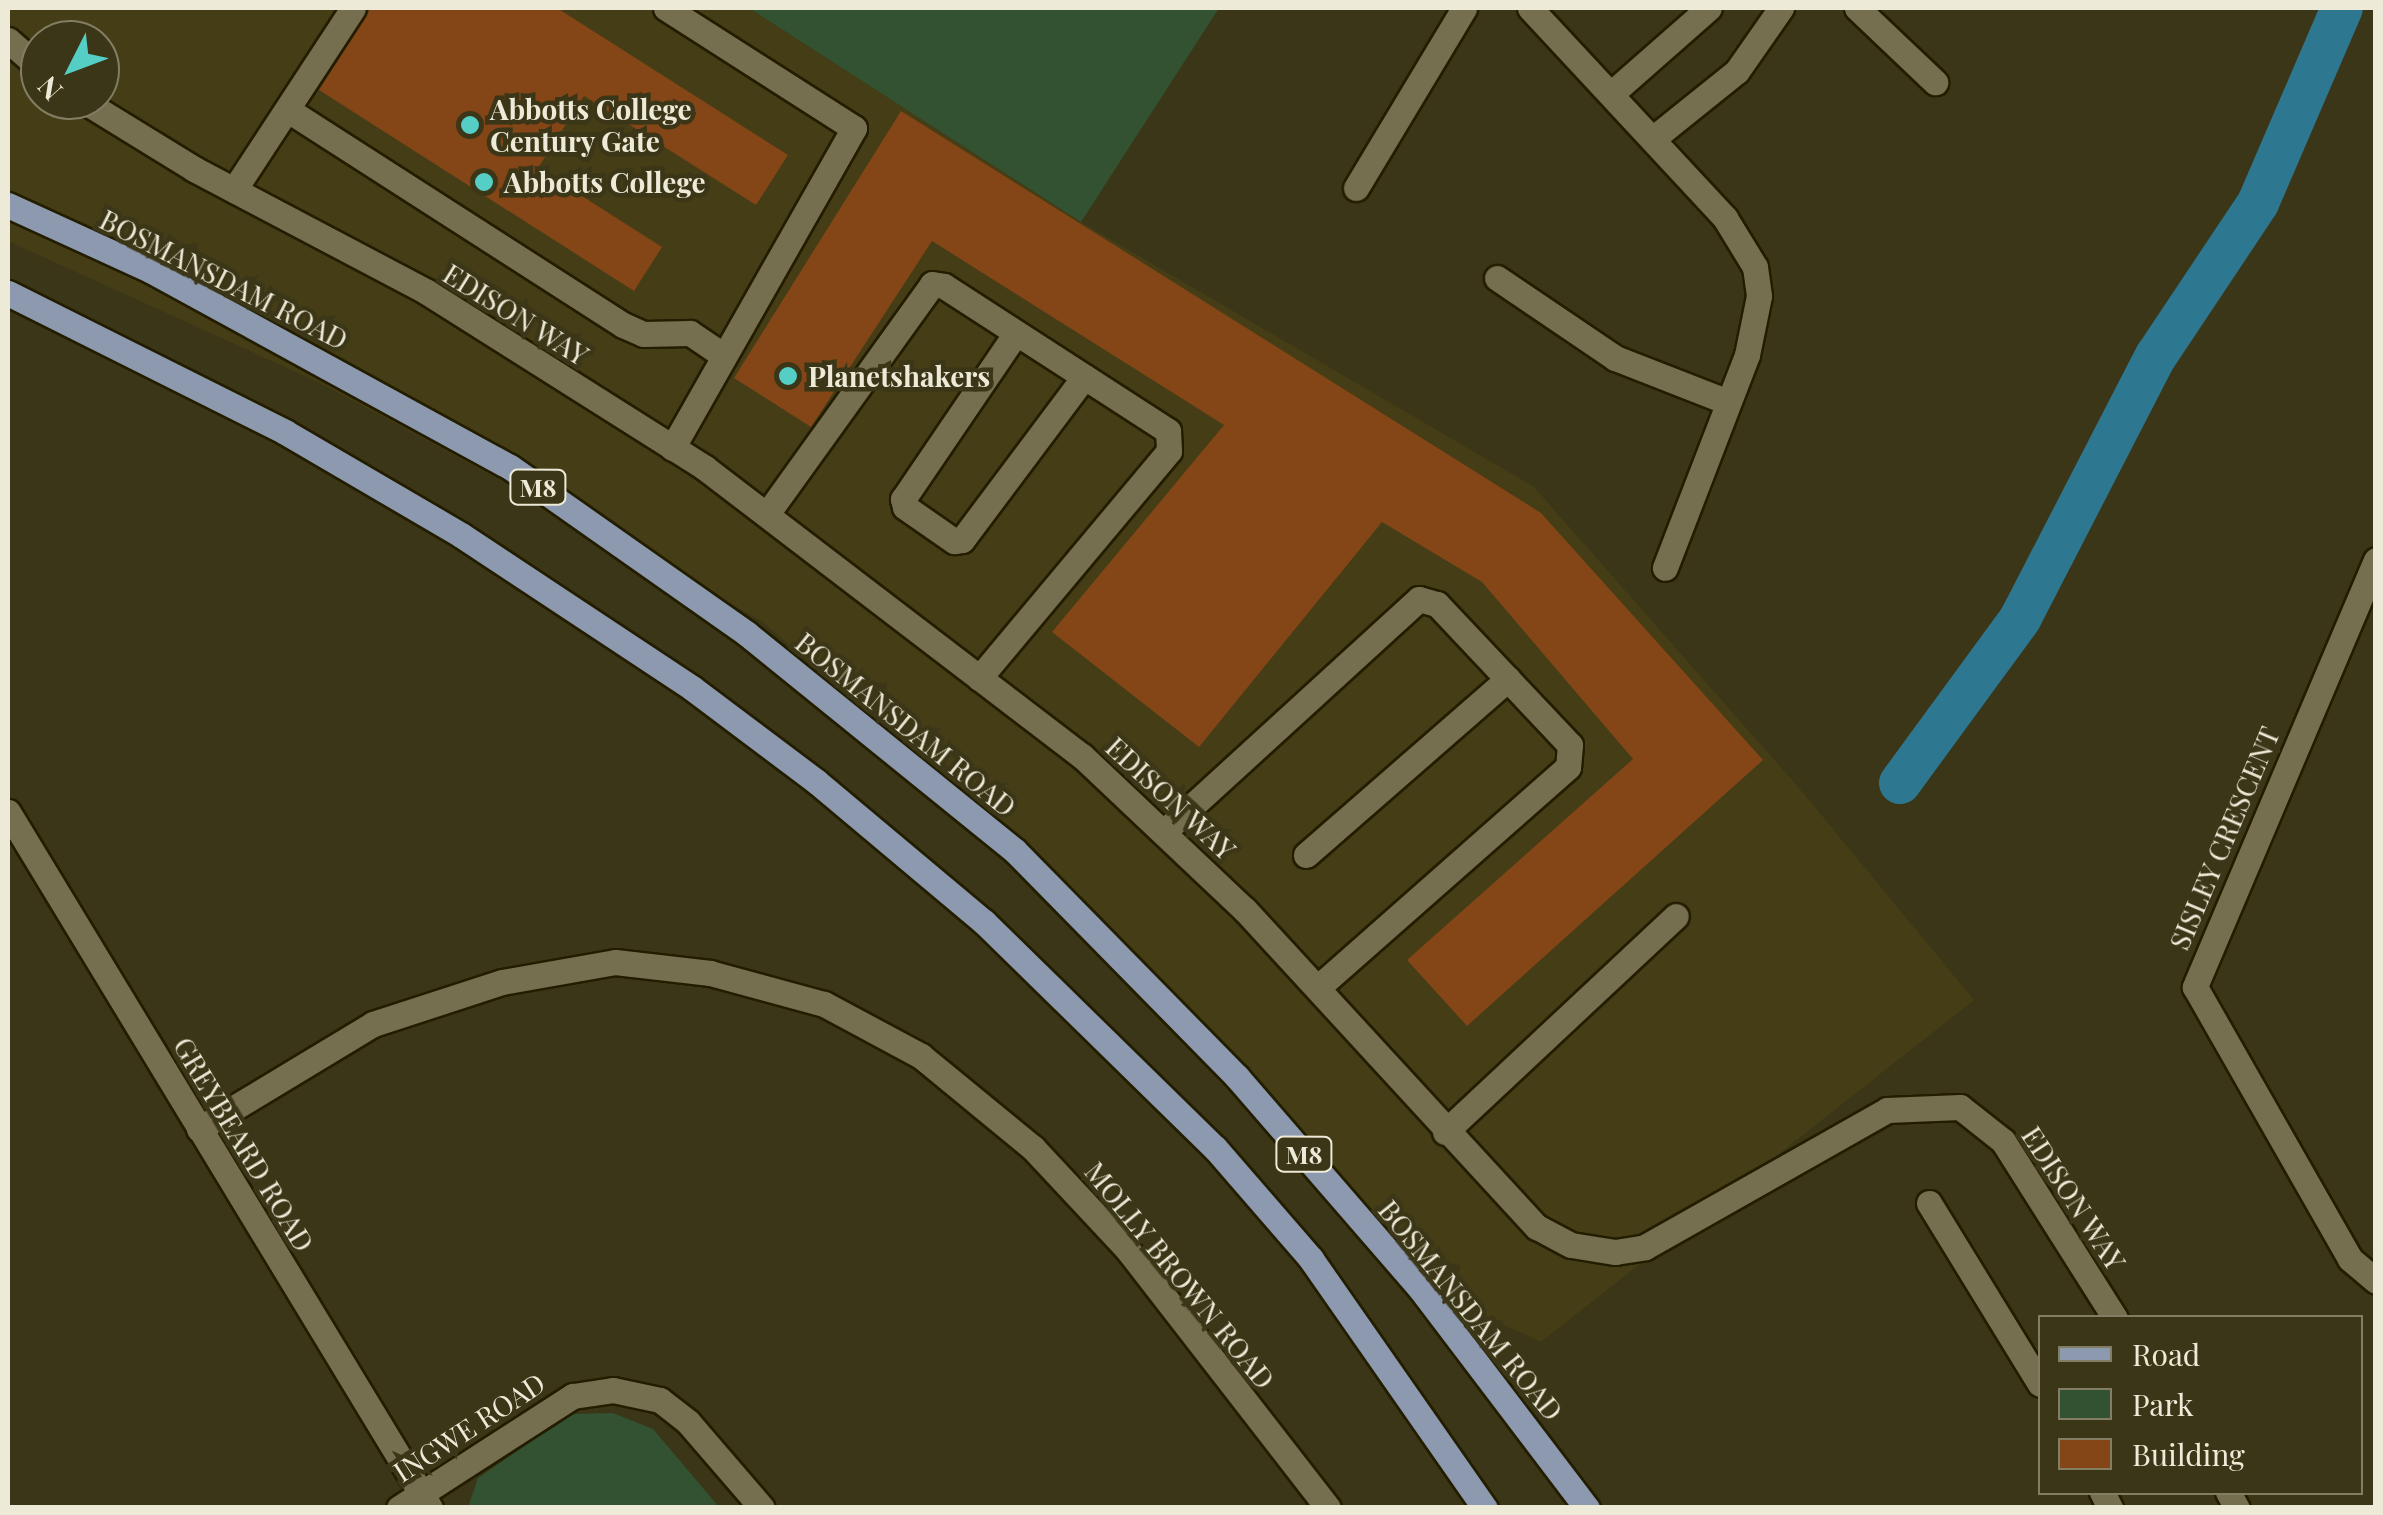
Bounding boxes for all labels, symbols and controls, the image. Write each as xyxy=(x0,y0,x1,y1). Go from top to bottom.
north arrow xyxy=(20,20,120,120)
text: N xyxy=(28,69,69,109)
place label: Abbotts College Century Gate xyxy=(490,92,692,158)
marker: Abbotts College Century Gate xyxy=(459,114,481,136)
place label: Abbotts College xyxy=(504,165,706,199)
marker: Abbotts College xyxy=(473,171,495,193)
street label: BOSMANSDAM ROAD xyxy=(95,202,353,356)
street label: EDISON WAY xyxy=(437,256,595,372)
place label: Planetshakers xyxy=(808,359,990,393)
marker: Planetshakers xyxy=(777,365,799,387)
road number: M8 xyxy=(508,467,568,507)
street label: BOSMANSDAM ROAD xyxy=(789,625,1023,823)
street label: SISLEY CRESCENT xyxy=(2162,721,2286,955)
street label: EDISON WAY xyxy=(1099,729,1243,867)
street label: GREYBEARD ROAD xyxy=(167,1031,321,1257)
street label: EDISON WAY xyxy=(2015,1119,2133,1277)
road number: M8 xyxy=(1274,1134,1334,1174)
street label: MOLLY BROWN ROAD xyxy=(1078,1155,1282,1395)
street label: BOSMANSDAM ROAD xyxy=(1372,1193,1570,1427)
legend xyxy=(2038,1315,2363,1495)
text: Road xyxy=(2132,1334,2200,1374)
street label: INGWE ROAD xyxy=(387,1366,551,1488)
text: Park xyxy=(2132,1384,2194,1424)
text: Building xyxy=(2132,1434,2245,1474)

